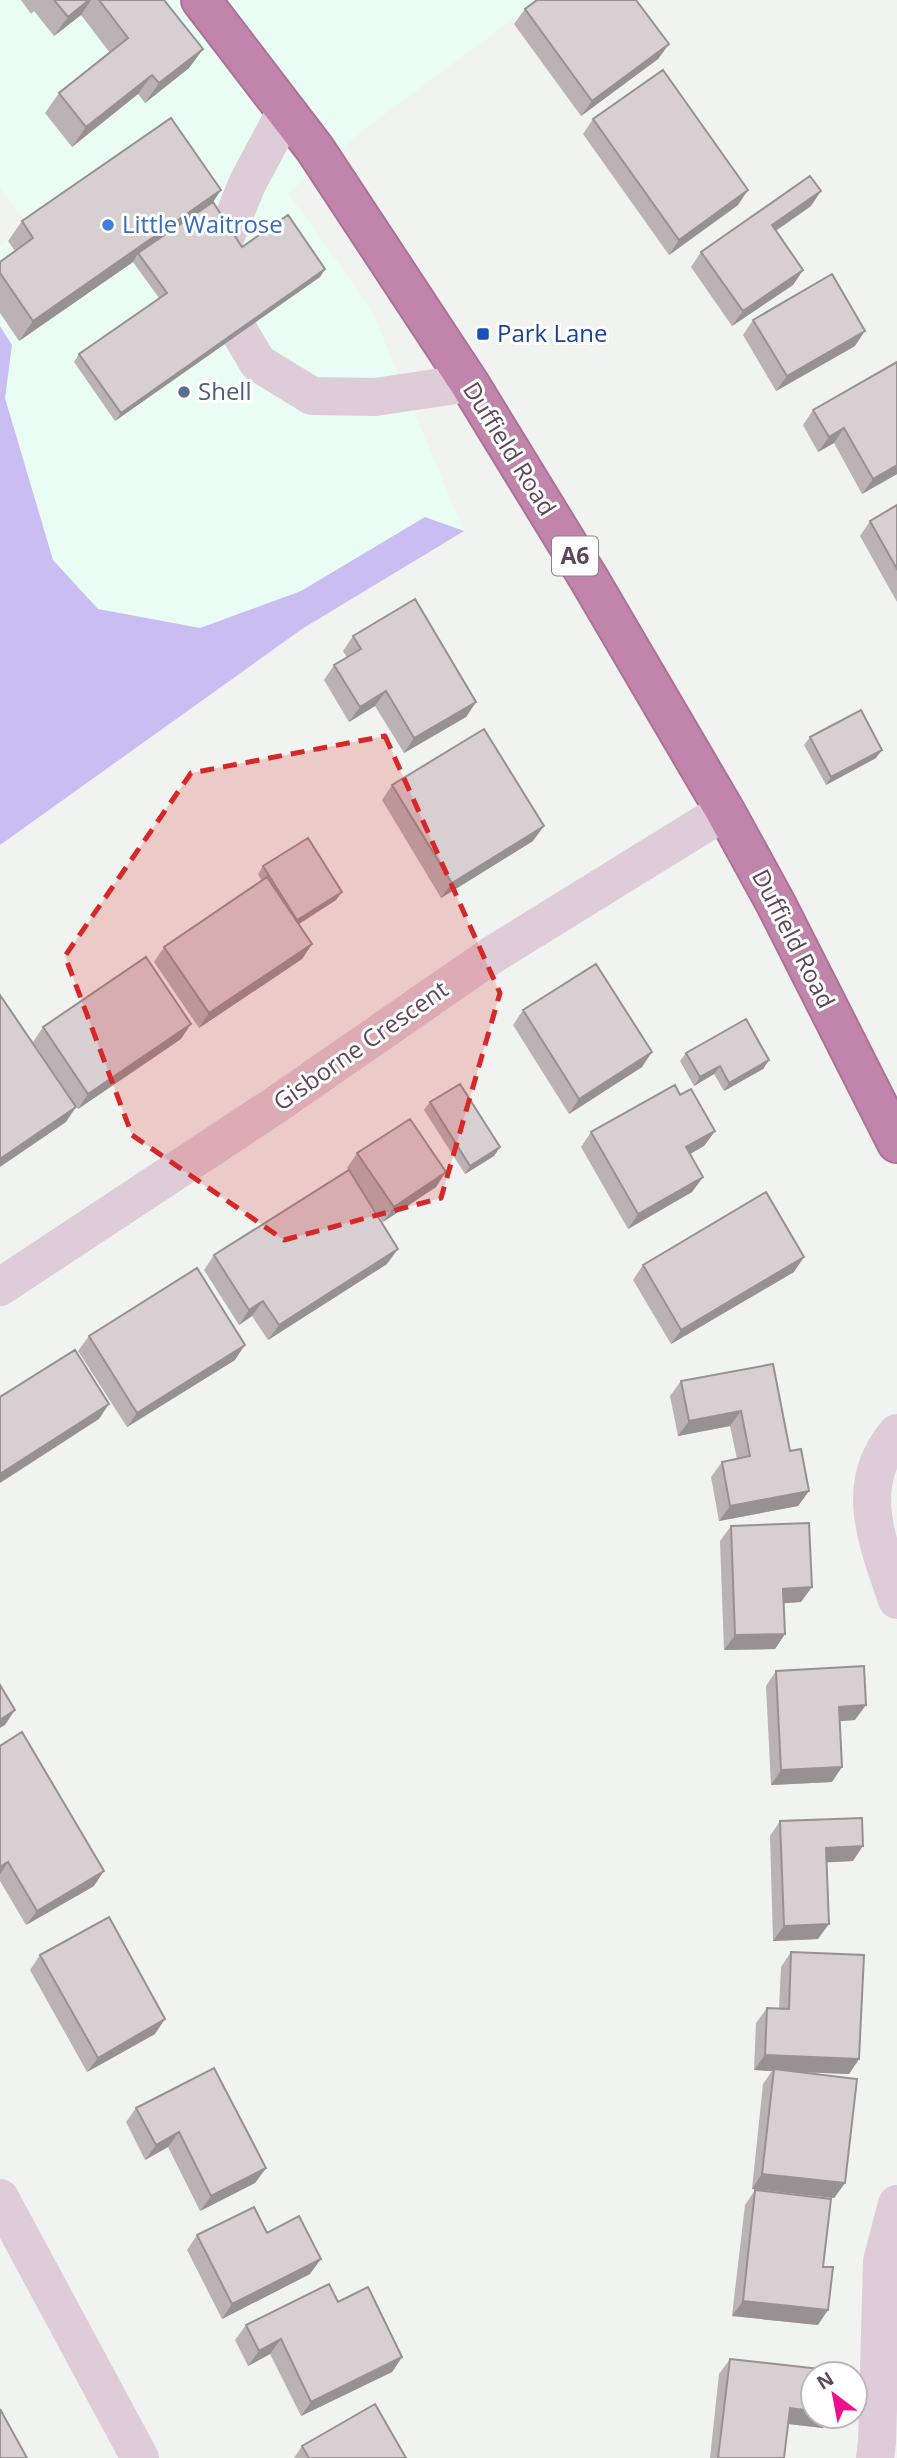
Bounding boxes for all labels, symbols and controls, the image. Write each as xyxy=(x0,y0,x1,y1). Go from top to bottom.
place label: Little Waitrose xyxy=(122,207,283,240)
marker: Little Waitrose xyxy=(100,217,116,233)
place label: Park Lane xyxy=(497,316,607,349)
marker: Park Lane xyxy=(475,326,491,342)
place label: Shell xyxy=(198,374,251,407)
street label: Duffield Road xyxy=(456,375,565,521)
marker: Shell xyxy=(176,384,192,400)
road number: A6 xyxy=(552,536,598,576)
street label: Duffield Road xyxy=(745,863,844,1014)
street label: Gisborne Crescent xyxy=(266,972,454,1117)
north arrow xyxy=(799,2360,869,2430)
text: N xyxy=(812,2365,838,2396)

